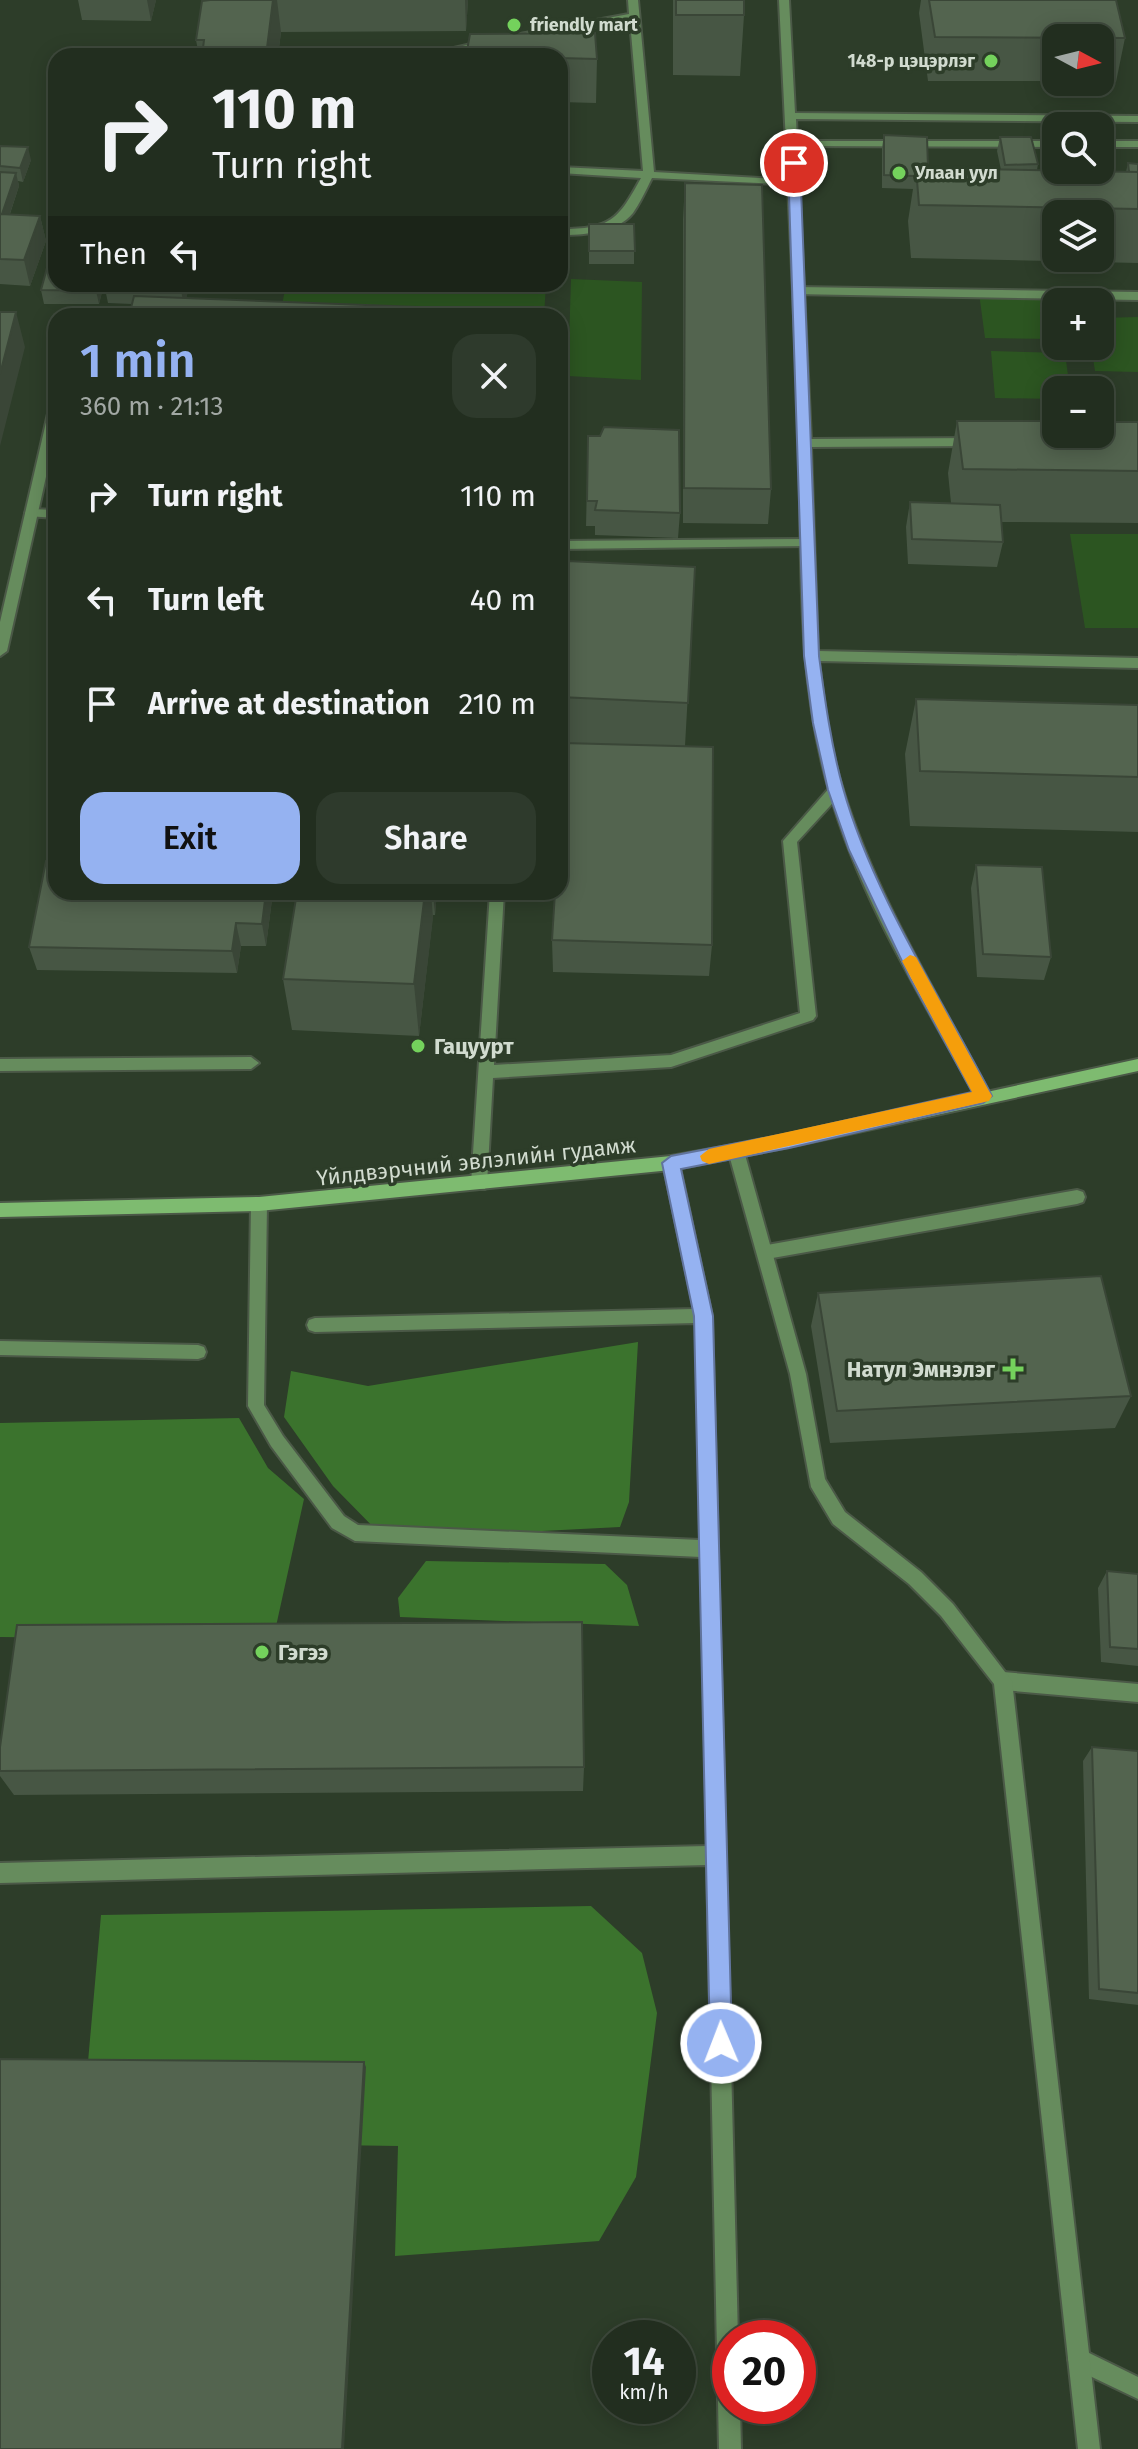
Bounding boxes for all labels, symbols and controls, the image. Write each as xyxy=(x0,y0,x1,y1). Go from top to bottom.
place label: friendly mart xyxy=(530,14,639,36)
marker: friendly mart xyxy=(505,16,523,34)
north arrow xyxy=(1042,24,1114,96)
map controls xyxy=(1042,24,1114,448)
place label: 148-р цэцэрлэг xyxy=(847,50,975,72)
marker: 148-р цэцэрлэг xyxy=(982,52,1000,70)
text: 110 m xyxy=(212,76,356,143)
icon: right xyxy=(80,80,184,184)
button: search xyxy=(1042,112,1114,184)
pin xyxy=(760,129,828,197)
icon: arrive xyxy=(772,141,816,185)
text: Turn right xyxy=(212,144,372,188)
place label: Улаан уул xyxy=(914,162,998,184)
marker: Улаан уул xyxy=(890,164,908,182)
button: layers xyxy=(1042,200,1114,272)
icon: left xyxy=(163,232,207,276)
text: Then xyxy=(80,236,147,272)
button: + xyxy=(1042,288,1114,360)
text: 1 min xyxy=(80,332,196,390)
button: close xyxy=(452,334,536,418)
button: − xyxy=(1042,376,1114,448)
text: 360 m · 21:13 xyxy=(80,391,223,422)
icon: right xyxy=(80,474,124,518)
text: Turn right xyxy=(148,478,283,514)
text: 110 m xyxy=(460,478,536,514)
icon: left xyxy=(80,578,124,622)
text: Turn left xyxy=(148,582,264,618)
text: 40 m xyxy=(470,582,536,618)
icon: arrive xyxy=(80,682,124,726)
text: Arrive at destination xyxy=(148,686,430,722)
text: 210 m xyxy=(459,686,536,722)
button: Exit xyxy=(80,792,300,884)
button: Share xyxy=(316,792,536,884)
place label: Гацуурт xyxy=(434,1033,514,1060)
marker: Гацуурт xyxy=(409,1037,427,1055)
street label: Үйлдвэрчний эвлэлийн гудамж xyxy=(315,1131,637,1192)
place label: Натул Эмнэлэг xyxy=(847,1356,995,1383)
marker: Натул Эмнэлэг xyxy=(1002,1358,1024,1380)
place label: Гэгээ xyxy=(278,1639,328,1666)
marker: Гэгээ xyxy=(253,1643,271,1661)
position arrow xyxy=(679,2001,763,2085)
speed limit sign: 20 xyxy=(712,2320,816,2424)
text: 14 xyxy=(623,2338,665,2386)
text: km/h xyxy=(619,2380,669,2404)

